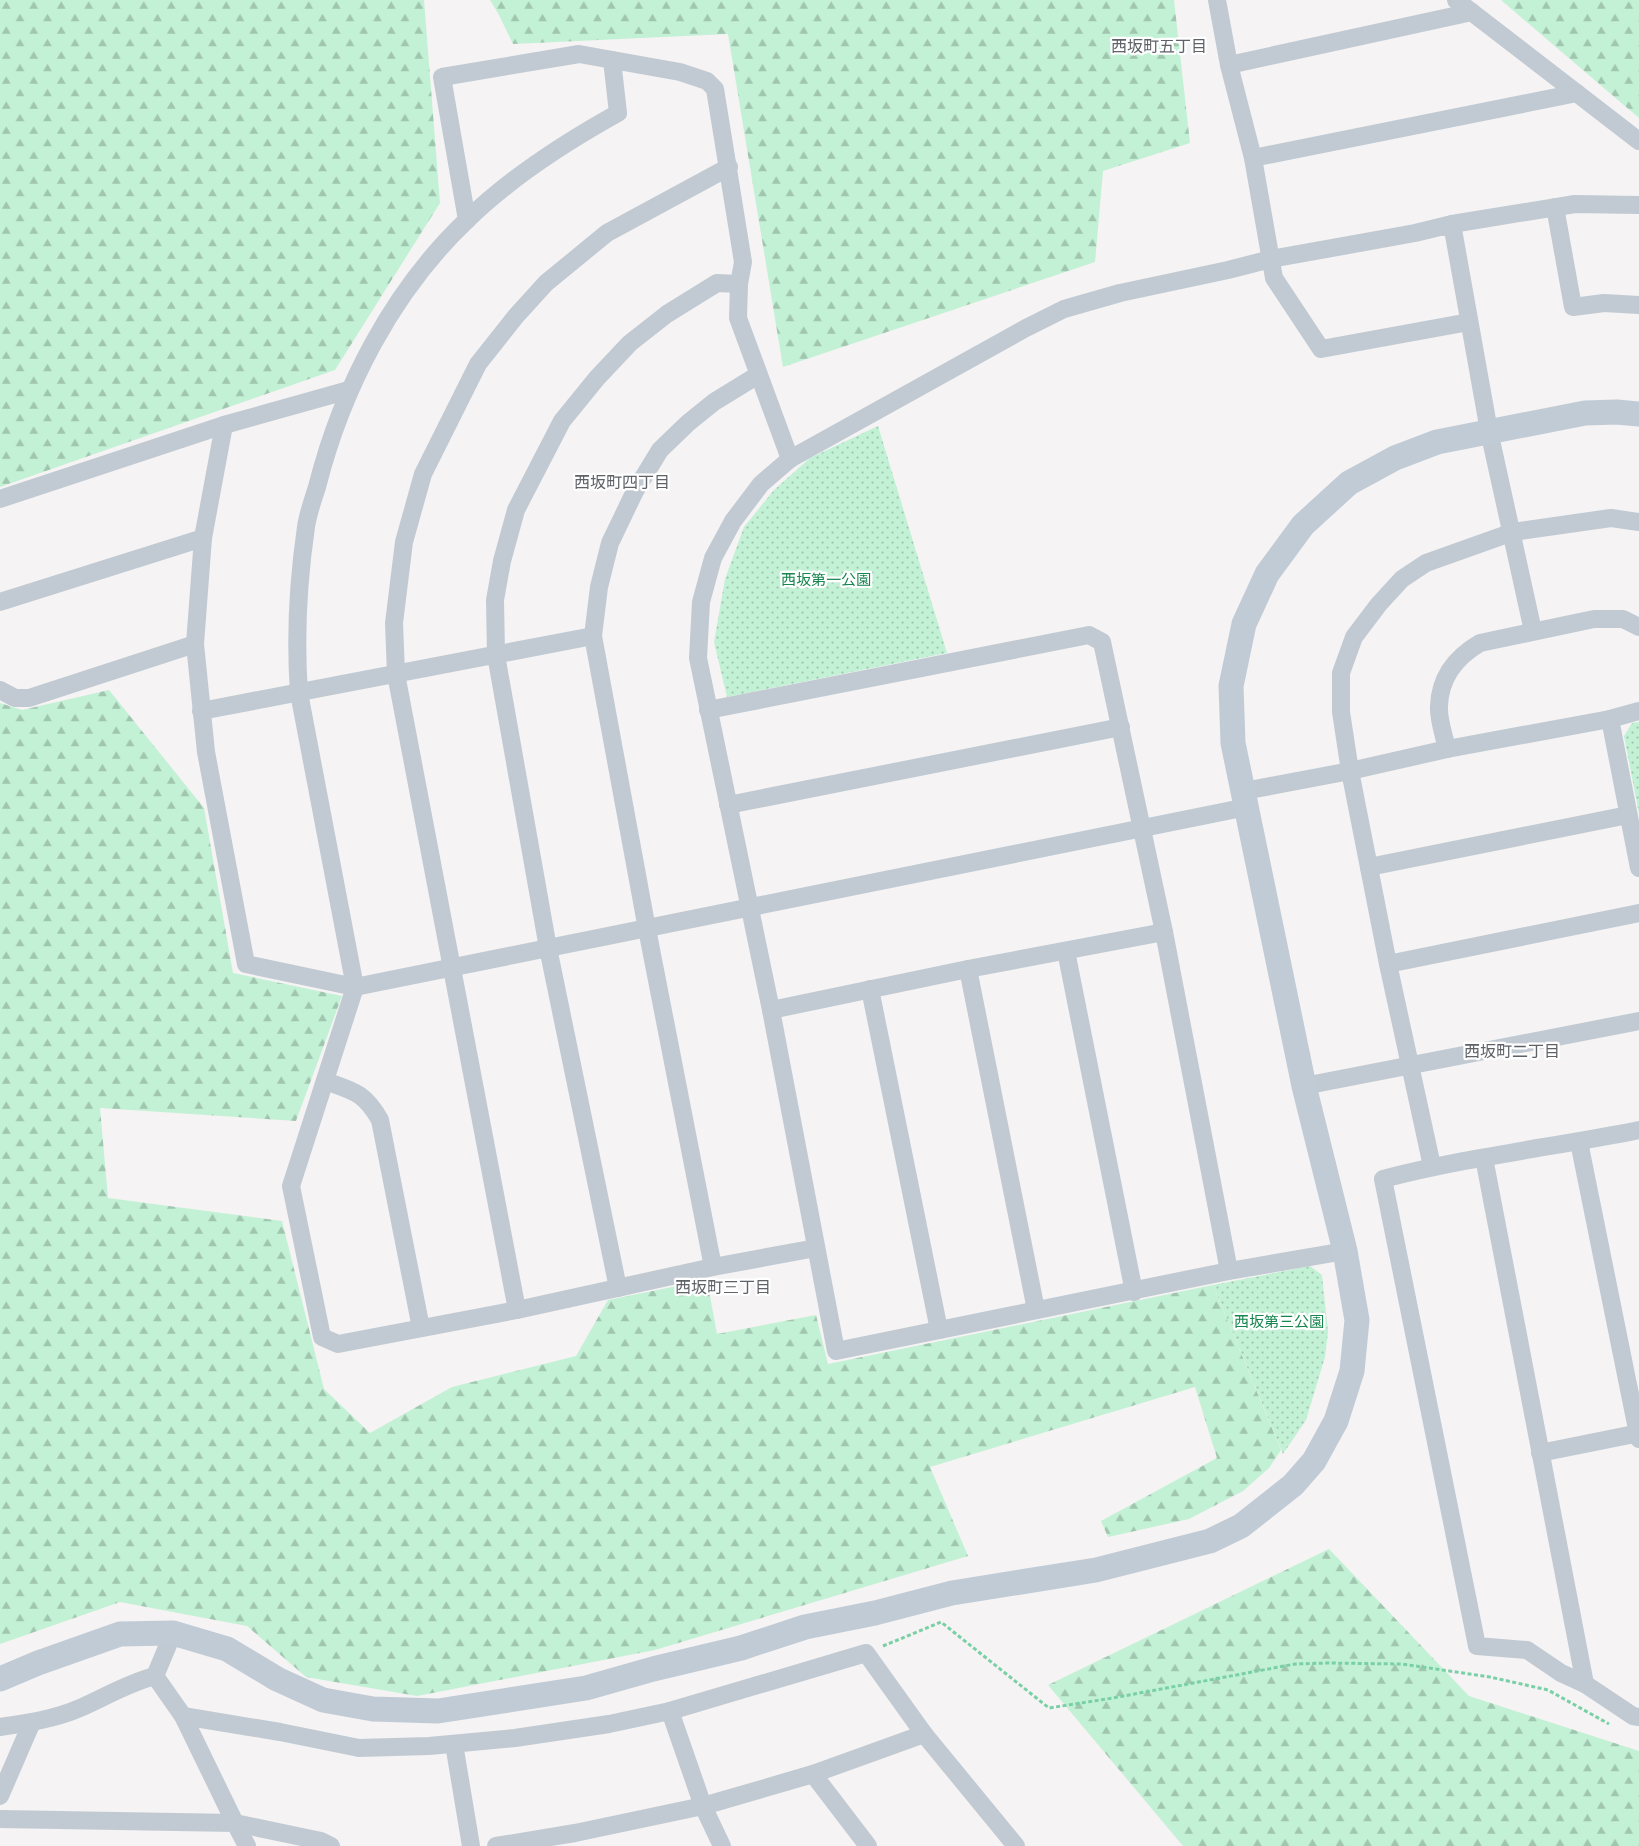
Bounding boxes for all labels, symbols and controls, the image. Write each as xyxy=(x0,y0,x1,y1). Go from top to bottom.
district label: 西坂町五丁目 xyxy=(1111,37,1207,55)
district label: 西坂町四丁目 xyxy=(574,473,670,491)
park label: 西坂第一公園 xyxy=(781,571,871,588)
district label: 西坂町二丁目 xyxy=(1464,1042,1560,1060)
district label: 西坂町三丁目 xyxy=(675,1278,771,1296)
park label: 西坂第三公園 xyxy=(1234,1313,1324,1330)

